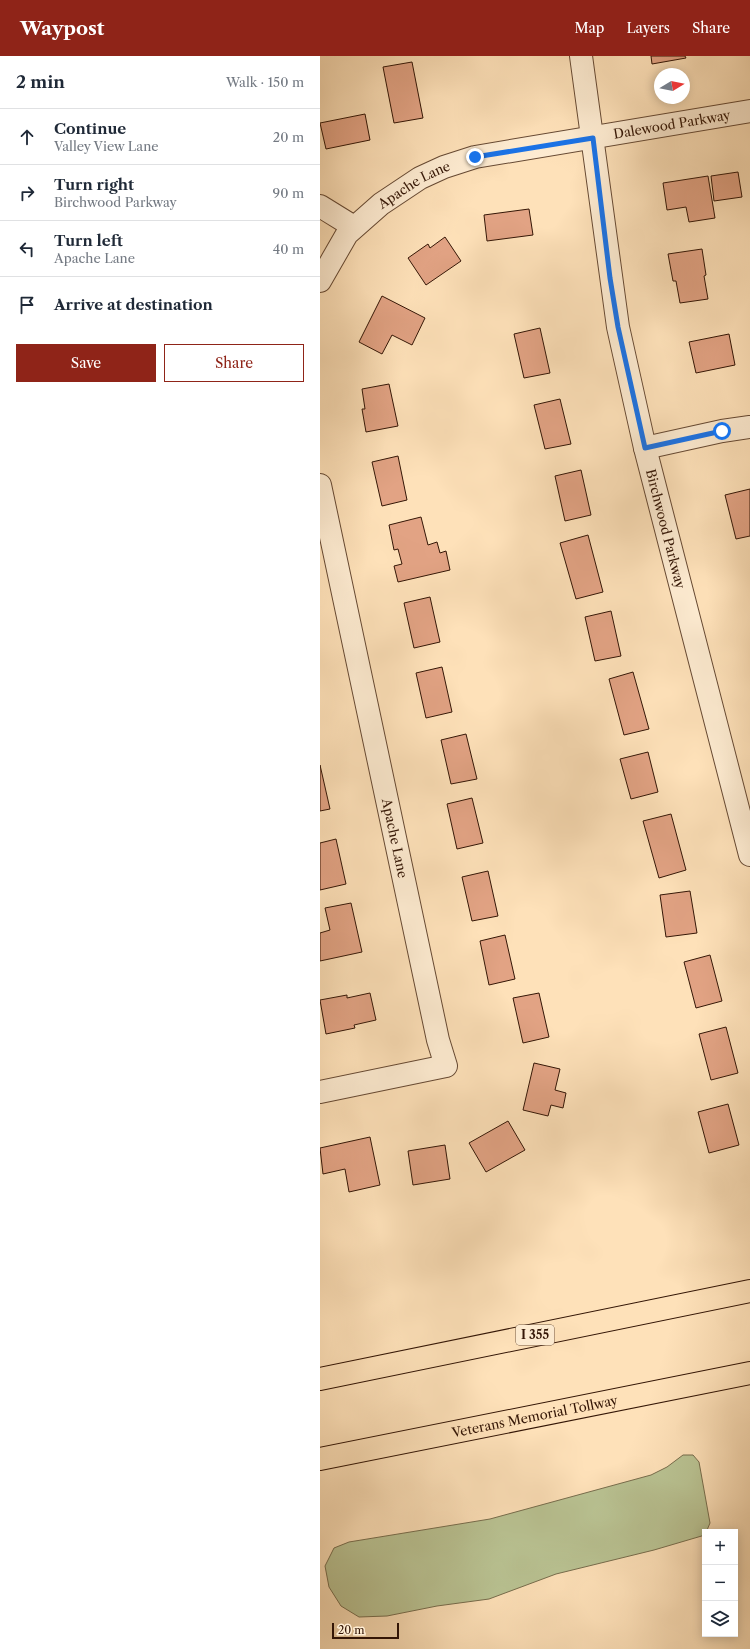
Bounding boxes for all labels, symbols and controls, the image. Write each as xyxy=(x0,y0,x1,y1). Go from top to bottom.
text: Waypost xyxy=(20,17,104,40)
text: Map xyxy=(574,19,604,37)
text: Layers xyxy=(626,19,670,37)
text: Share xyxy=(692,19,730,37)
north arrow xyxy=(654,68,690,104)
text: 2 min xyxy=(16,72,65,92)
text: Walk · 150 m xyxy=(226,74,304,90)
street label: Dalewood Parkway xyxy=(612,106,732,142)
text: Continue xyxy=(54,119,126,138)
icon: ahead xyxy=(16,126,38,148)
text: 20 m xyxy=(273,129,304,145)
text: Valley View Lane xyxy=(54,138,159,154)
route end xyxy=(466,148,484,166)
street label: Apache Lane xyxy=(374,158,452,212)
text: Turn right xyxy=(54,175,134,194)
icon: right xyxy=(16,182,38,204)
text: 90 m xyxy=(273,185,304,201)
text: Birchwood Parkway xyxy=(54,194,177,210)
text: Turn left xyxy=(54,231,123,250)
icon: left xyxy=(16,238,38,260)
text: 40 m xyxy=(273,241,304,257)
text: Apache Lane xyxy=(54,250,135,266)
icon: arrive xyxy=(16,294,38,316)
text: Arrive at destination xyxy=(54,295,213,314)
button: Save xyxy=(16,344,156,382)
button: Share xyxy=(164,344,304,382)
route start xyxy=(713,422,731,440)
street label: Birchwood Parkway xyxy=(643,467,689,591)
street label: Apache Lane xyxy=(379,796,411,879)
road number: I 355 xyxy=(516,1325,554,1345)
street label: Veterans Memorial Tollway xyxy=(449,1392,620,1441)
map controls xyxy=(702,1529,738,1637)
button: + xyxy=(702,1529,738,1565)
button: − xyxy=(702,1565,738,1601)
button: layers xyxy=(702,1601,738,1637)
scale bar xyxy=(332,1621,399,1640)
text: 20 m xyxy=(338,1623,364,1637)

